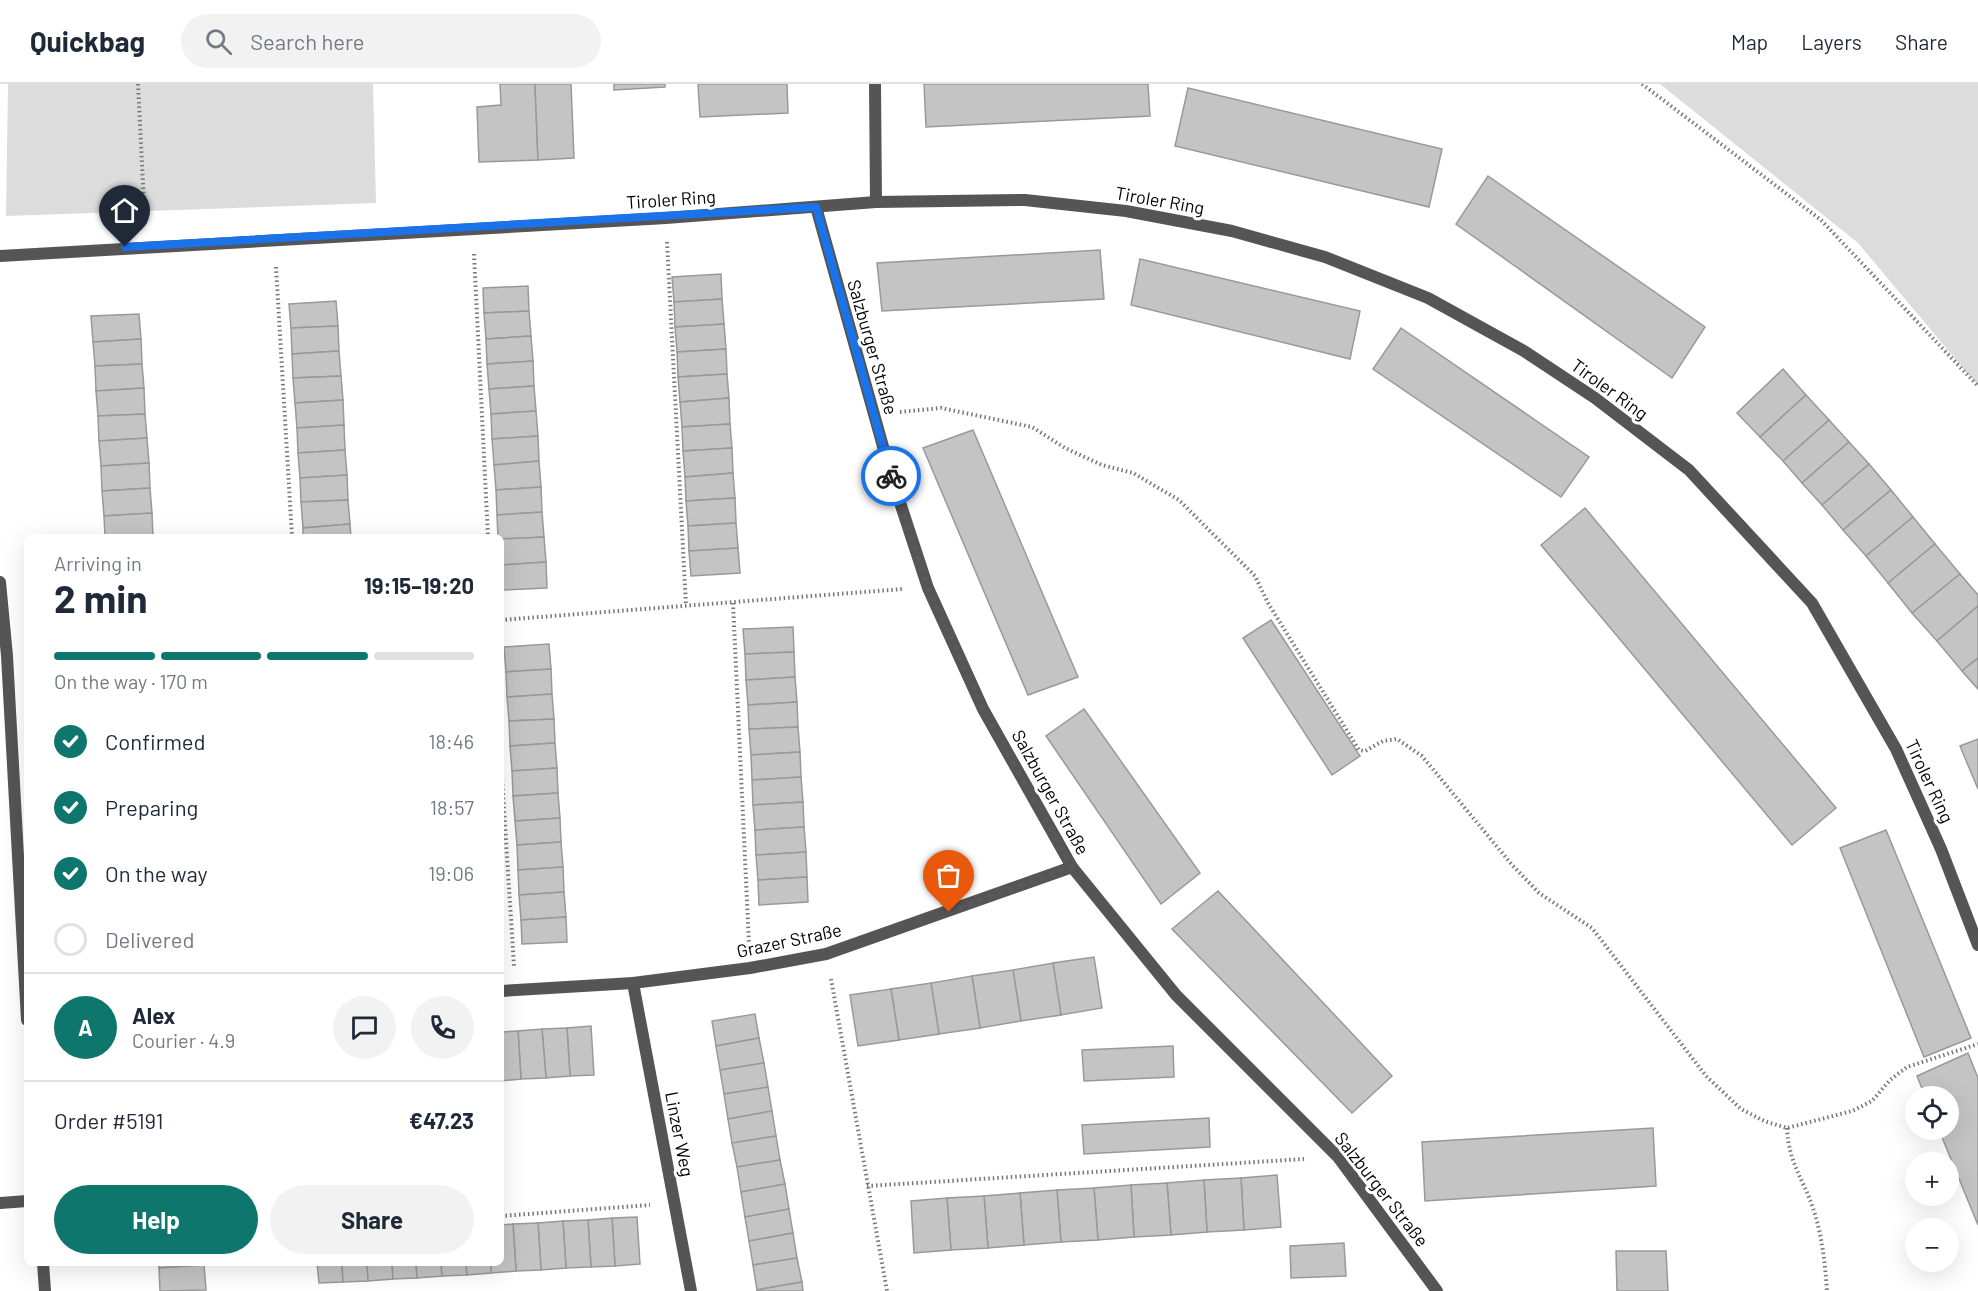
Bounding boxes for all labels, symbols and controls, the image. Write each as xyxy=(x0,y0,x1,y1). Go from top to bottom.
search box xyxy=(181,14,601,68)
text: Quickbag xyxy=(30,24,145,58)
icon: search xyxy=(202,25,235,58)
text: Search here xyxy=(250,28,365,54)
text: Map xyxy=(1731,29,1768,54)
text: Layers xyxy=(1801,29,1862,54)
text: Share xyxy=(1895,29,1948,54)
street label: Tiroler Ring xyxy=(1114,181,1206,219)
pin xyxy=(99,185,150,247)
street label: Tiroler Ring xyxy=(625,185,717,213)
icon: home xyxy=(108,194,141,227)
street label: Salzburger Straße xyxy=(843,277,903,417)
street label: Tiroler Ring xyxy=(1567,354,1653,424)
courier xyxy=(861,446,921,506)
icon: bike xyxy=(875,460,908,493)
text: Arriving in xyxy=(54,551,142,575)
text: 19:15–19:20 xyxy=(364,572,474,598)
text: 2 min xyxy=(54,574,147,621)
text: On the way · 170 m xyxy=(54,669,208,693)
icon: check xyxy=(54,725,87,758)
street label: Salzburger Straße xyxy=(1008,726,1094,858)
text: Confirmed xyxy=(105,728,205,754)
text: 18:46 xyxy=(428,729,474,753)
street label: Tiroler Ring xyxy=(1901,736,1959,826)
icon: check xyxy=(54,791,87,824)
text: Preparing xyxy=(105,794,198,820)
text: 18:57 xyxy=(430,795,474,819)
pin xyxy=(923,850,974,912)
icon: check xyxy=(54,857,87,890)
icon: bag xyxy=(932,859,965,892)
text: On the way xyxy=(105,860,208,886)
text: 19:06 xyxy=(428,861,474,885)
street label: Grazer Straße xyxy=(734,918,844,962)
text: Delivered xyxy=(105,926,194,952)
button: chat xyxy=(333,996,396,1059)
button: phone xyxy=(411,996,474,1059)
text: Alex xyxy=(132,1002,175,1028)
text: A xyxy=(78,1014,93,1040)
text: Courier · 4.9 xyxy=(132,1028,235,1052)
map controls xyxy=(1905,1086,1959,1272)
button: locate xyxy=(1905,1086,1959,1140)
street label: Linzer Weg xyxy=(661,1089,699,1179)
text: Order #5191 xyxy=(54,1107,163,1133)
text: €47.23 xyxy=(409,1107,474,1133)
street label: Salzburger Straße xyxy=(1330,1127,1434,1251)
button: + xyxy=(1905,1152,1959,1206)
button: Help xyxy=(54,1185,258,1254)
button: Share xyxy=(270,1185,474,1254)
button: − xyxy=(1905,1218,1959,1272)

